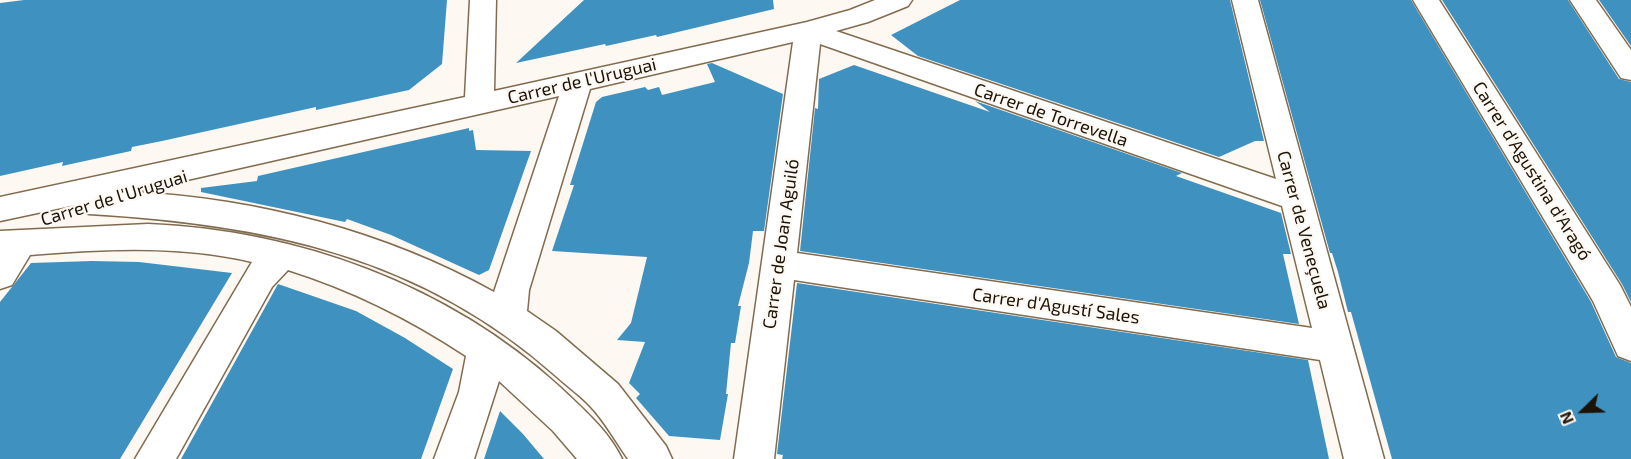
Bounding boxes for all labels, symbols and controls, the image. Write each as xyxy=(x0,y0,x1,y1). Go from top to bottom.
street label: Carrer de l'Uruguai xyxy=(505,53,659,109)
street label: Carrer d'Agustina d'Aragó xyxy=(1468,78,1596,264)
street label: Carrer de Torrevella xyxy=(971,79,1131,151)
street label: Carrer de Veneçuela xyxy=(1272,148,1336,312)
street label: Carrer de Joan Aguiló xyxy=(758,158,804,330)
street label: Carrer de l'Uruguai xyxy=(38,165,190,231)
street label: Carrer d'Agustí Sales xyxy=(971,284,1141,328)
north arrow xyxy=(1553,381,1613,441)
text: N xyxy=(1555,409,1577,427)

